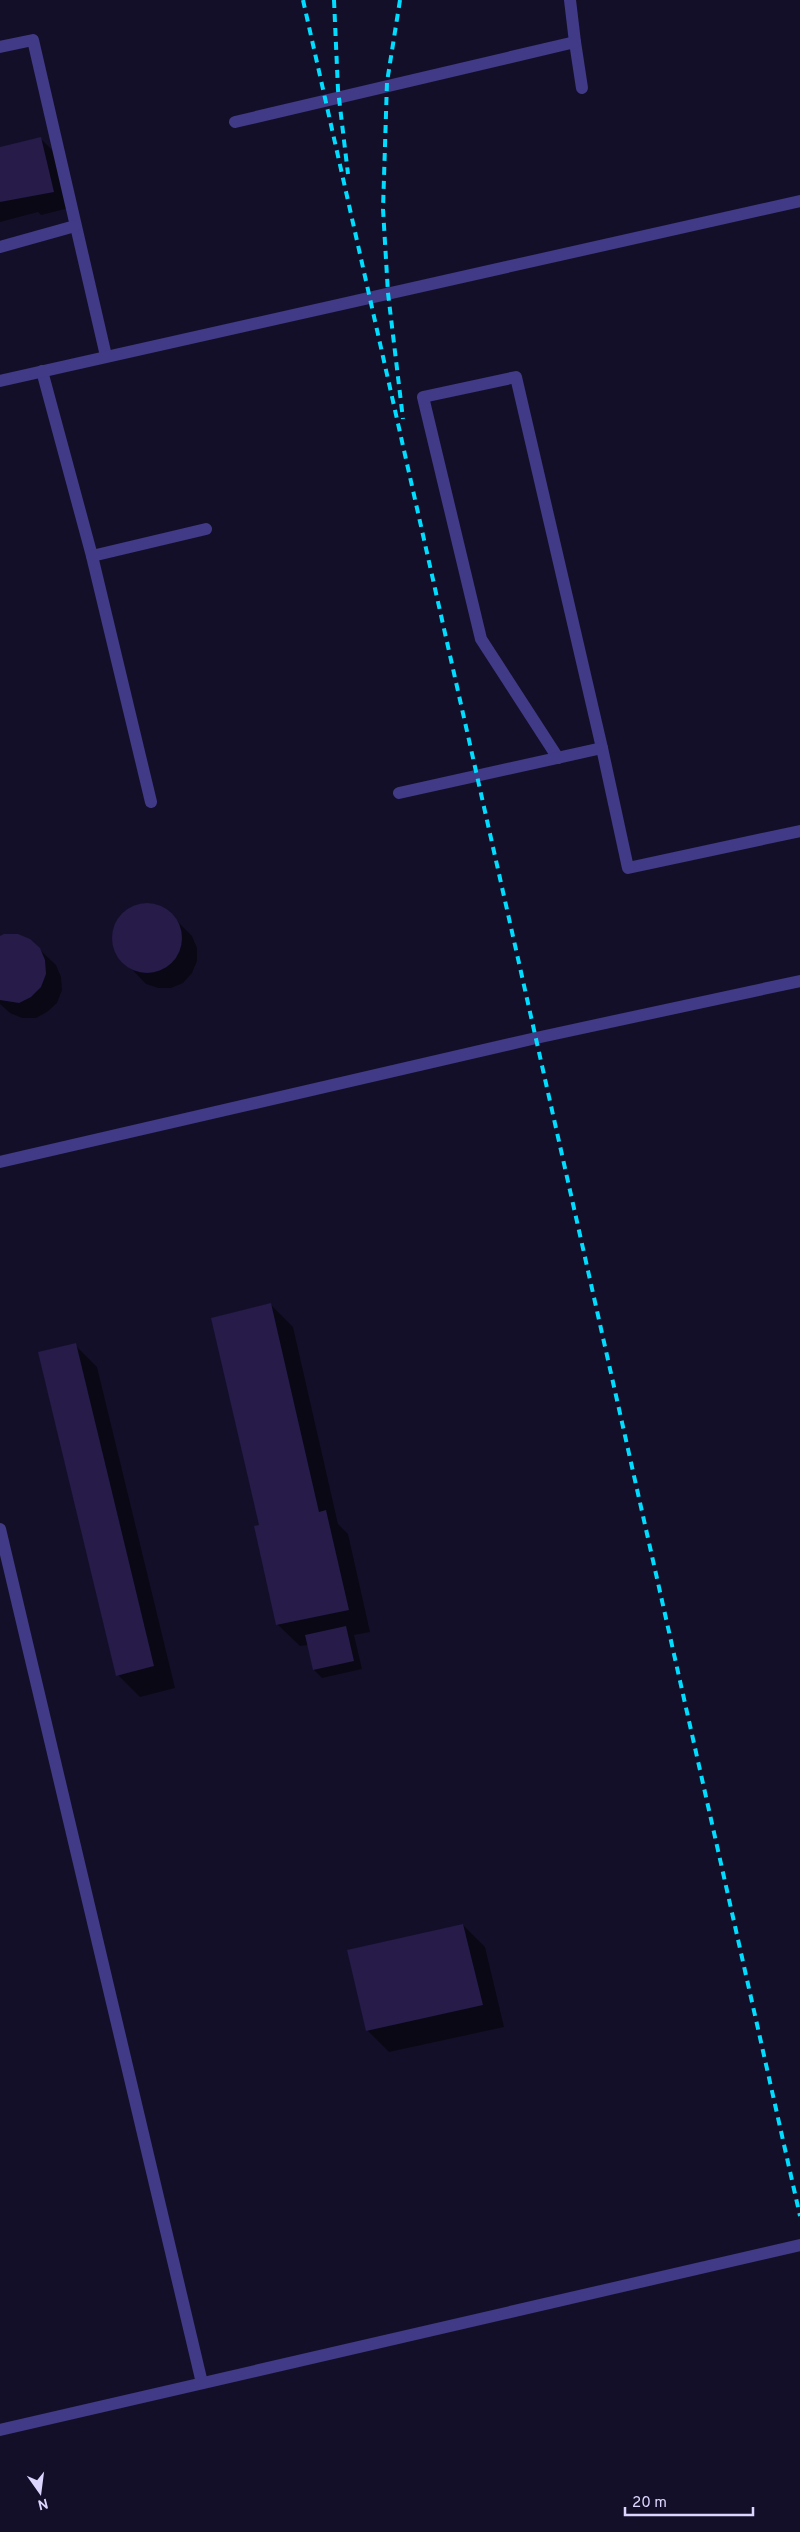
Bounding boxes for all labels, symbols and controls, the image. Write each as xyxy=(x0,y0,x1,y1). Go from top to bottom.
north arrow xyxy=(15,2467,65,2517)
scale bar xyxy=(625,2484,752,2516)
text: N xyxy=(36,2494,50,2513)
text: 20 m xyxy=(632,2494,667,2513)

